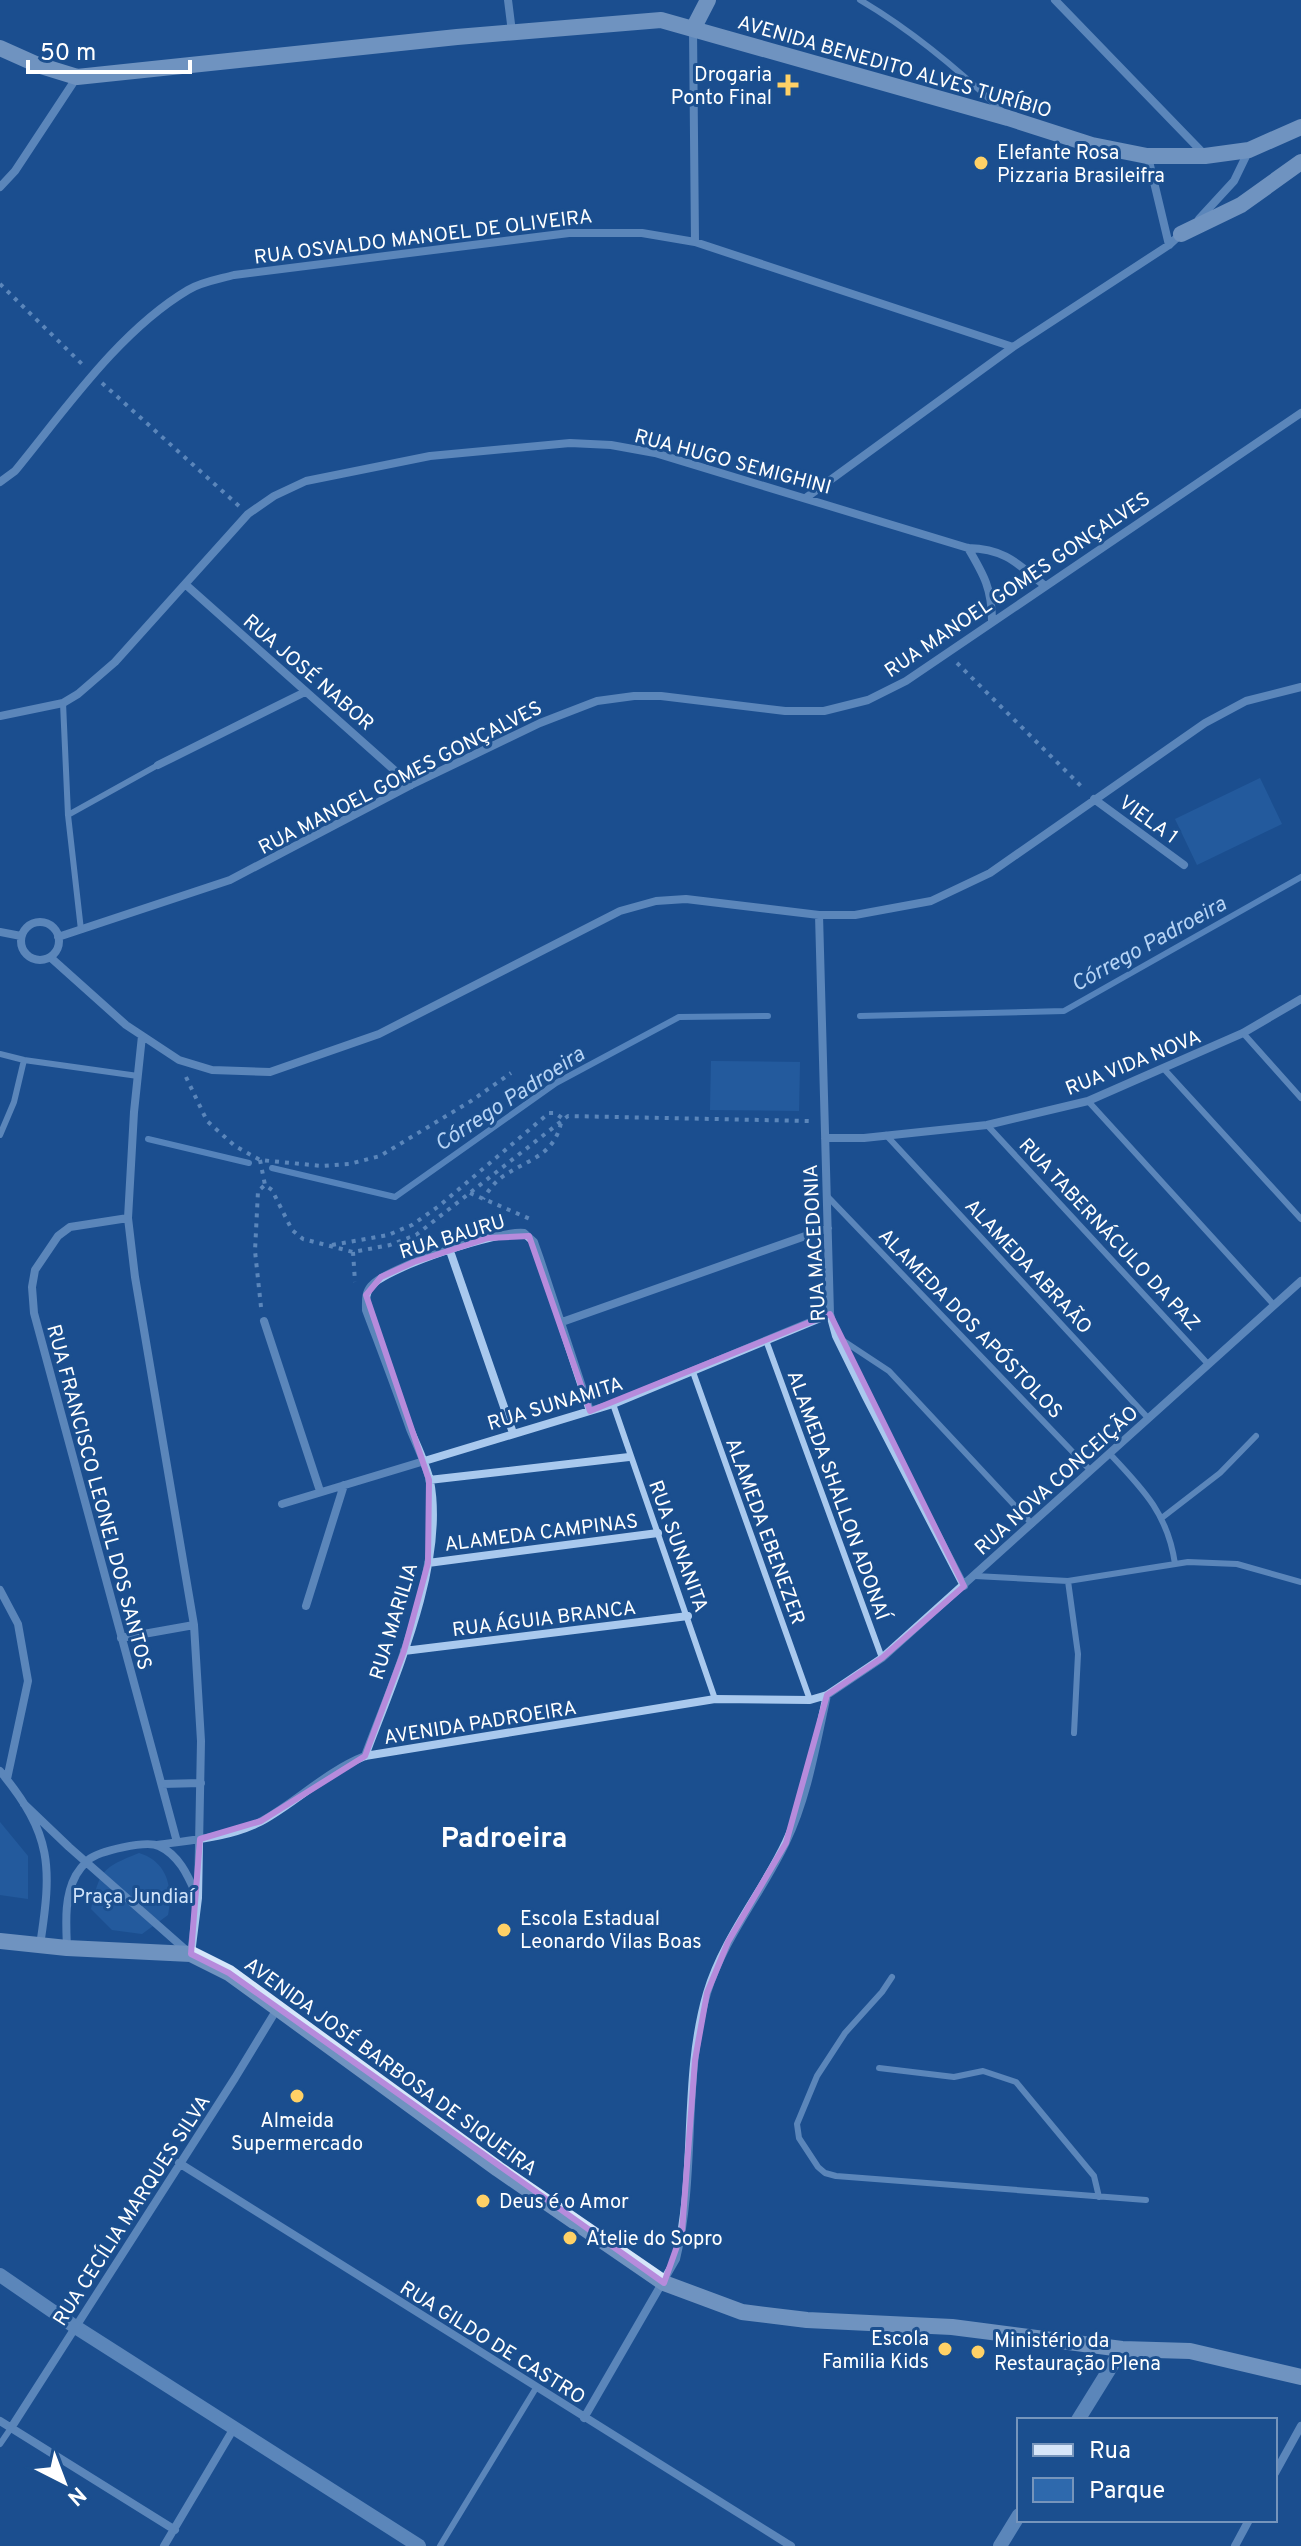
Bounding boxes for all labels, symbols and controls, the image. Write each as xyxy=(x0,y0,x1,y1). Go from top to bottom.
street label: AVENIDA BENEDITO ALVES TURÍBIO xyxy=(734,9,1055,125)
scale bar xyxy=(28,24,190,74)
text: 50 m xyxy=(40,39,96,69)
place label: Drogaria Ponto Final xyxy=(671,63,772,112)
marker: Drogaria Ponto Final xyxy=(779,76,797,94)
place label: Elefante Rosa Pizzaria Brasileifra xyxy=(997,141,1165,190)
marker: Elefante Rosa Pizzaria Brasileifra xyxy=(972,154,990,172)
street label: RUA OSVALDO MANOEL DE OLIVEIRA xyxy=(253,204,594,272)
street label: RUA HUGO SEMIGHINI xyxy=(631,424,834,502)
street label: RUA MANOEL GOMES GONÇALVES xyxy=(880,487,1156,685)
street label: RUA JOSÉ NABOR xyxy=(237,608,380,738)
street label: RUA MANOEL GOMES GONÇALVES xyxy=(255,696,547,862)
street label: VIELA 1 xyxy=(1113,790,1183,851)
water label: Córrego Padroeira xyxy=(1067,891,1232,999)
street label: RUA VIDA NOVA xyxy=(1062,1025,1205,1103)
water label: Córrego Padroeira xyxy=(430,1041,591,1159)
street label: RUA TABERNÁCULO DA PAZ xyxy=(1012,1132,1206,1337)
street label: RUA MACEDONIA xyxy=(799,1164,833,1322)
street label: ALAMEDA ABRAÃO xyxy=(958,1194,1098,1341)
street label: RUA BAURU xyxy=(396,1209,509,1266)
street label: ALAMEDA DOS APÓSTOLOS xyxy=(872,1222,1069,1425)
street label: RUA FRANCISCO LEONEL DOS SANTOS xyxy=(39,1322,157,1673)
street label: ALAMEDA SHALLON ADONAÍ xyxy=(780,1367,897,1626)
street label: RUA SUNAMITA xyxy=(484,1372,627,1438)
street label: RUA NOVA CONCEIÇÃO xyxy=(969,1400,1145,1562)
street label: ALAMEDA EBENEZER xyxy=(718,1435,810,1629)
street label: RUA SUNANITA xyxy=(641,1477,713,1616)
street label: ALAMEDA CAMPINAS xyxy=(443,1509,640,1559)
street label: RUA MARILIA xyxy=(365,1560,425,1683)
street label: RUA ÁGUIA BRANCA xyxy=(451,1594,638,1644)
street label: AVENIDA PADROEIRA xyxy=(382,1696,579,1752)
district label: Padroeira xyxy=(441,1822,567,1858)
park label: Praça Jundiaí xyxy=(72,1885,196,1911)
place label: Escola Estadual Leonardo Vilas Boas xyxy=(520,1907,702,1956)
marker: Escola Estadual Leonardo Vilas Boas xyxy=(495,1921,513,1939)
street label: AVENIDA JOSÉ BARBOSA DE SIQUEIRA xyxy=(238,1951,543,2183)
marker: Almeida Supermercado xyxy=(288,2087,306,2105)
street label: RUA CECÍLIA MARQUES SILVA xyxy=(46,2089,217,2332)
place label: Almeida Supermercado xyxy=(231,2109,363,2158)
place label: Deus é o Amor xyxy=(499,2190,629,2216)
marker: Deus é o Amor xyxy=(474,2192,492,2210)
place label: Atelie do Sopro xyxy=(586,2227,723,2253)
marker: Atelie do Sopro xyxy=(561,2229,579,2247)
street label: RUA GILDO DE CASTRO xyxy=(394,2276,590,2411)
place label: Escola Familia Kids xyxy=(822,2327,929,2376)
place label: Ministério da Restauração Plena xyxy=(994,2329,1161,2378)
marker: Escola Familia Kids xyxy=(936,2340,954,2358)
marker: Ministério da Restauração Plena xyxy=(969,2343,987,2361)
legend xyxy=(1017,2418,1277,2522)
text: Rua xyxy=(1089,2437,1131,2467)
north arrow xyxy=(24,2442,104,2522)
text: Parque xyxy=(1089,2477,1165,2507)
text: N xyxy=(61,2480,91,2510)

